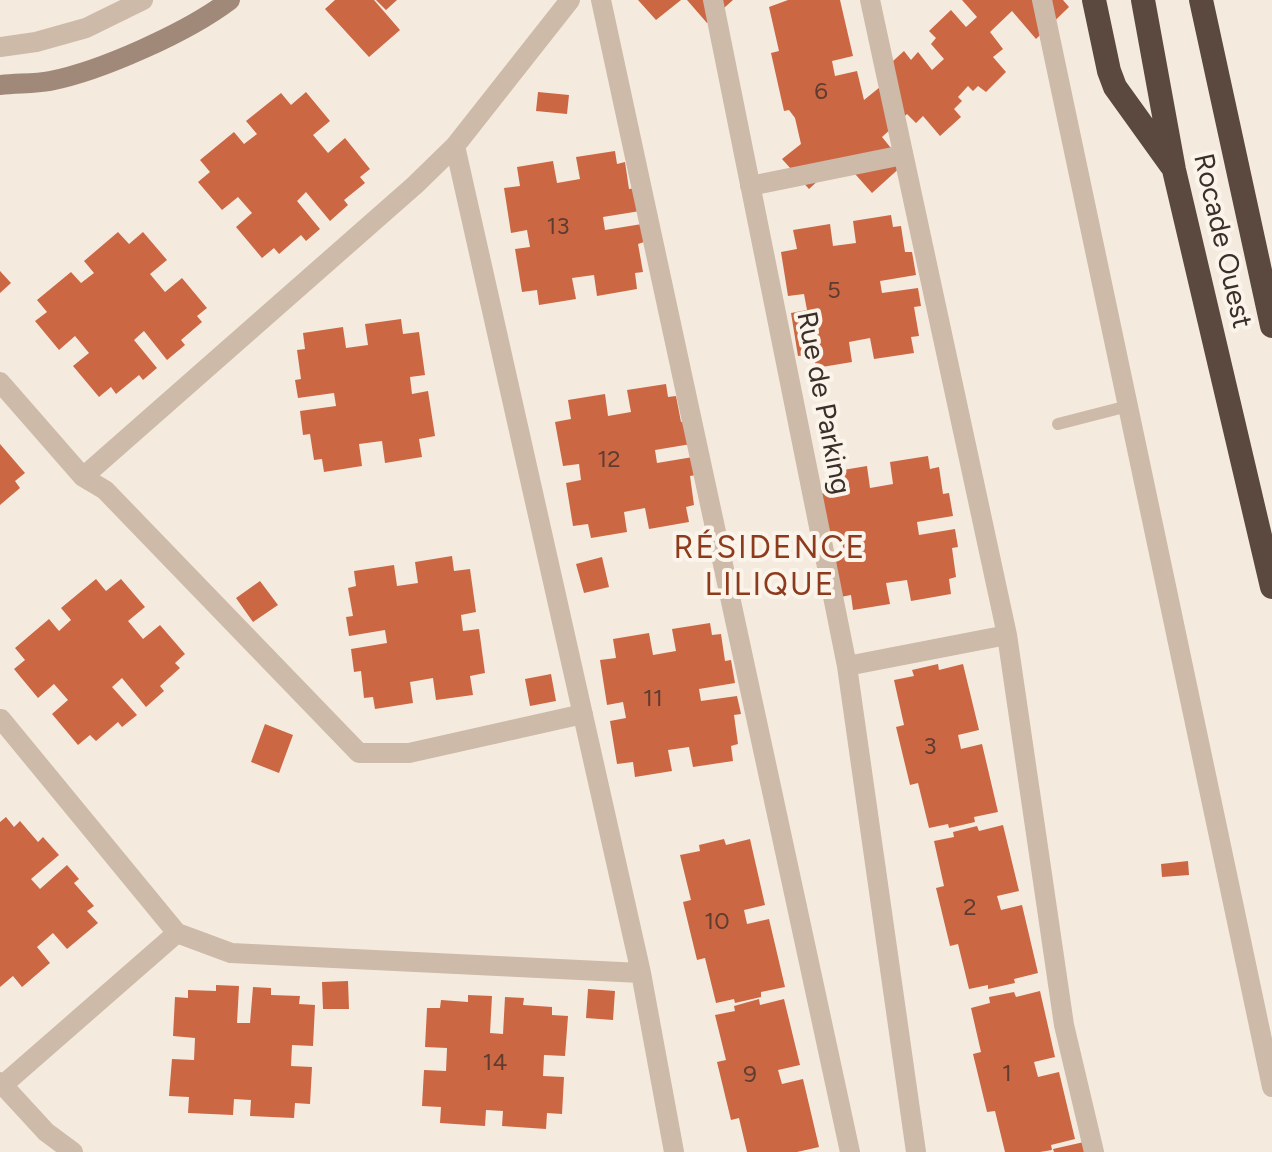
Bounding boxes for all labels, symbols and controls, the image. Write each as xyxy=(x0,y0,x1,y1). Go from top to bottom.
house number: 6 xyxy=(814,78,828,106)
street label: Rocade Ouest xyxy=(1186,150,1258,332)
house number: 13 xyxy=(547,213,569,241)
house number: 5 xyxy=(827,277,841,305)
street label: Rue de Parking xyxy=(789,309,857,497)
house number: 12 xyxy=(597,446,621,474)
district label: RÉSIDENCE LILIQUE xyxy=(673,530,867,605)
house number: 11 xyxy=(643,685,663,713)
house number: 3 xyxy=(923,733,937,761)
house number: 2 xyxy=(963,894,977,922)
house number: 10 xyxy=(704,908,730,936)
house number: 14 xyxy=(483,1049,507,1077)
house number: 1 xyxy=(1002,1060,1012,1088)
house number: 9 xyxy=(743,1061,757,1089)

